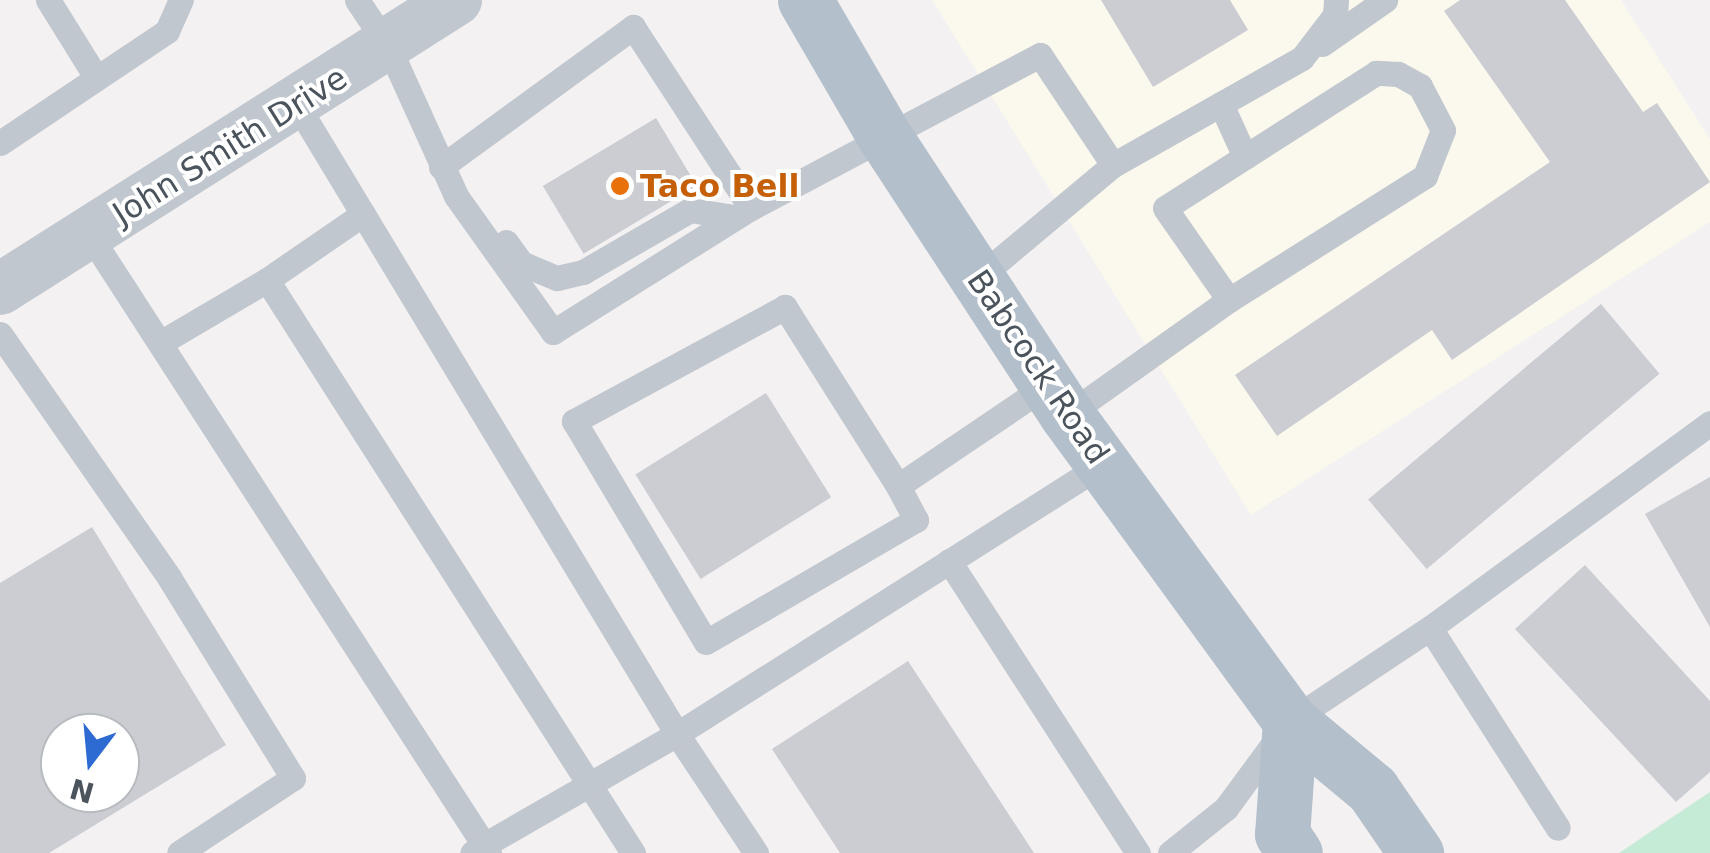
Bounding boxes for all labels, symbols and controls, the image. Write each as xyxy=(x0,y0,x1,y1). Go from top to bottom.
street label: John Smith Drive xyxy=(106,59,354,233)
place label: Taco Bell xyxy=(640,167,799,205)
marker: Taco Bell xyxy=(609,175,631,197)
street label: Babcock Road xyxy=(959,263,1117,471)
north arrow xyxy=(40,713,140,813)
text: N xyxy=(66,771,98,809)

